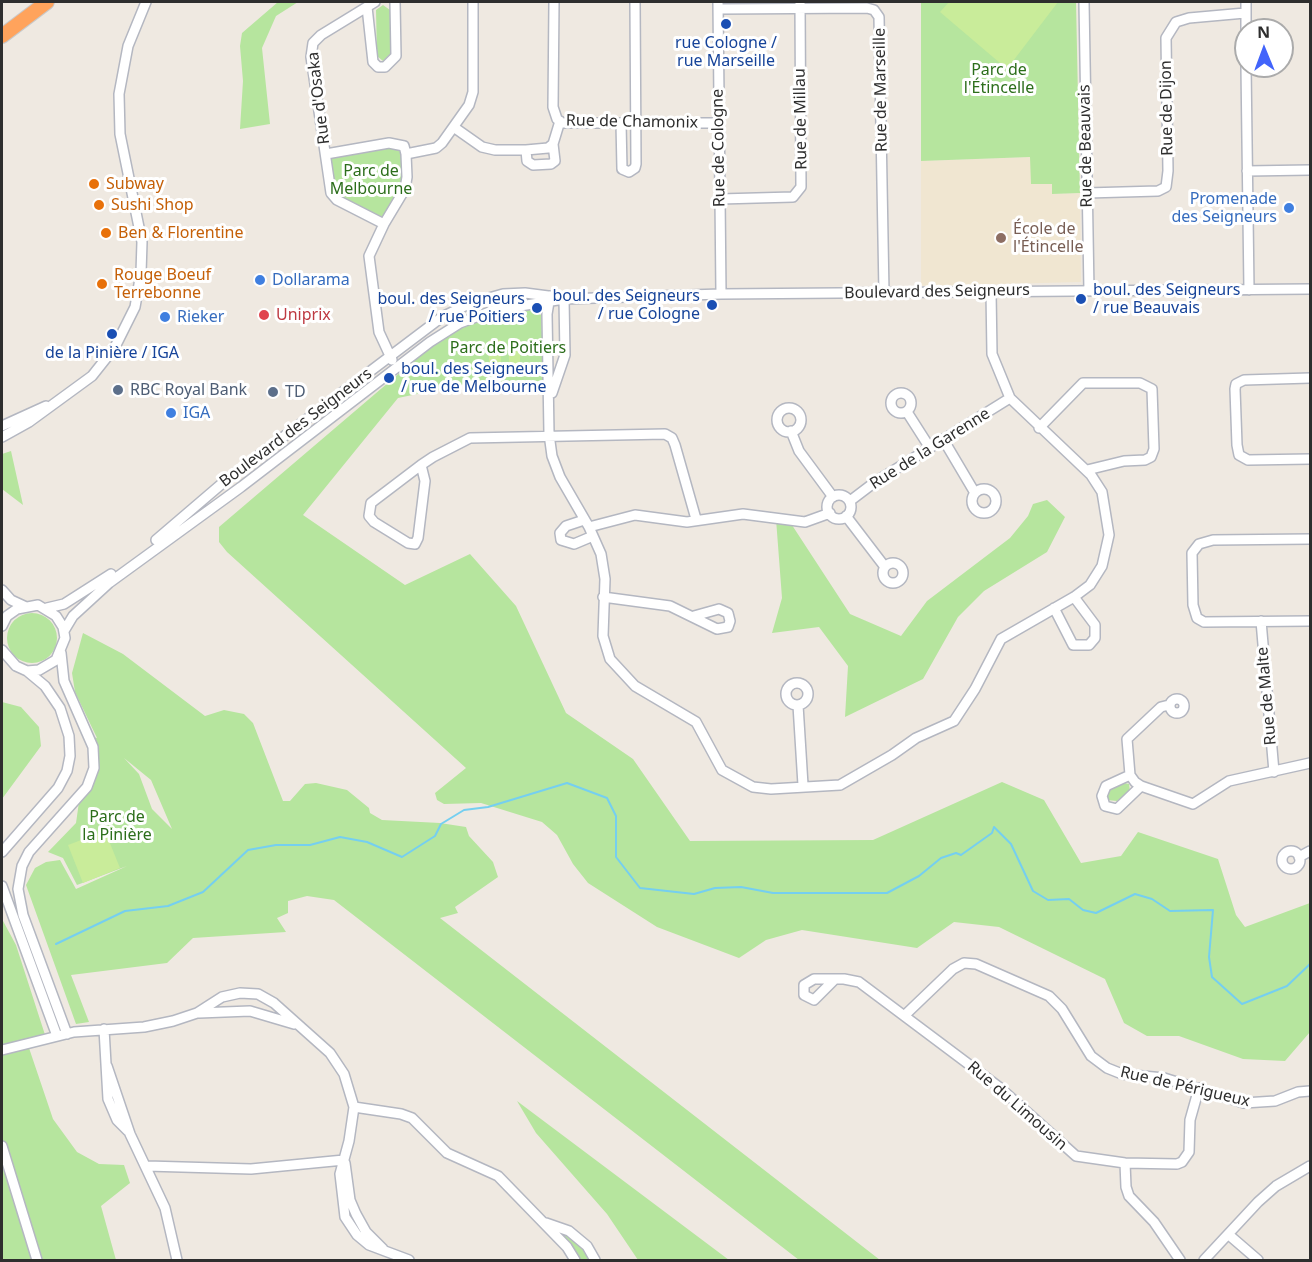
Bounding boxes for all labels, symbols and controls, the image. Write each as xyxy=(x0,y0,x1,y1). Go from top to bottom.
marker: rue Cologne / rue Marseille xyxy=(719,17,733,31)
north arrow xyxy=(1234,18,1294,78)
text: N xyxy=(1257,21,1270,43)
street label: Rue de Marseille xyxy=(870,28,892,152)
place label: rue Cologne / rue Marseille xyxy=(675,33,777,71)
street label: Rue d'Osaka xyxy=(304,51,334,145)
park label: Parc de l'Étincelle xyxy=(964,60,1034,98)
street label: Rue de Dijon xyxy=(1157,60,1177,156)
street label: Rue de Millau xyxy=(791,68,811,170)
street label: Rue de Beauvais xyxy=(1075,84,1097,208)
street label: Rue de Cologne xyxy=(708,89,730,207)
street label: Rue de Chamonix xyxy=(566,111,698,133)
park label: Parc de Melbourne xyxy=(330,161,412,199)
place label: Subway xyxy=(106,174,164,194)
marker: Subway xyxy=(87,177,101,191)
place label: Promenade des Seigneurs xyxy=(1171,189,1277,227)
place label: Sushi Shop xyxy=(111,195,194,215)
marker: Sushi Shop xyxy=(92,198,106,212)
marker: Promenade des Seigneurs xyxy=(1282,201,1296,215)
place label: École de l'Étincelle xyxy=(1013,219,1083,257)
place label: Ben & Florentine xyxy=(118,223,243,243)
marker: Ben & Florentine xyxy=(99,226,113,240)
marker: École de l'Étincelle xyxy=(994,231,1008,245)
place label: Rouge Boeuf Terrebonne xyxy=(114,265,211,303)
place label: Dollarama xyxy=(272,270,350,290)
marker: Dollarama xyxy=(253,273,267,287)
marker: Rouge Boeuf Terrebonne xyxy=(95,277,109,291)
place label: boul. des Seigneurs / rue Beauvais xyxy=(1093,280,1241,318)
street label: Boulevard des Seigneurs xyxy=(844,281,1030,303)
place label: boul. des Seigneurs / rue Cologne xyxy=(552,286,700,324)
place label: boul. des Seigneurs / rue Poitiers xyxy=(377,289,525,327)
marker: boul. des Seigneurs / rue Beauvais xyxy=(1074,292,1088,306)
marker: boul. des Seigneurs / rue Cologne xyxy=(705,298,719,312)
marker: boul. des Seigneurs / rue Poitiers xyxy=(530,301,544,315)
place label: Uniprix xyxy=(276,305,331,325)
place label: Rieker xyxy=(177,307,224,327)
marker: Uniprix xyxy=(257,308,271,322)
marker: Rieker xyxy=(158,310,172,324)
marker: de la Pinière / IGA xyxy=(105,327,119,341)
park label: Parc de Poitiers xyxy=(450,338,566,358)
place label: de la Pinière / IGA xyxy=(45,343,179,363)
place label: boul. des Seigneurs / rue de Melbourne xyxy=(401,359,549,397)
street label: Boulevard des Seigneurs xyxy=(216,364,376,492)
marker: boul. des Seigneurs / rue de Melbourne xyxy=(382,371,396,385)
place label: RBC Royal Bank xyxy=(130,380,247,400)
place label: TD xyxy=(285,382,306,402)
marker: RBC Royal Bank xyxy=(111,383,125,397)
marker: TD xyxy=(266,385,280,399)
place label: IGA xyxy=(183,403,210,423)
street label: Rue de la Garenne xyxy=(866,404,994,494)
marker: IGA xyxy=(164,406,178,420)
street label: Rue de Malte xyxy=(1253,646,1281,746)
park label: Parc de la Pinière xyxy=(82,807,152,845)
street label: Rue du Limousin xyxy=(963,1058,1071,1154)
street label: Rue de Périgueux xyxy=(1118,1063,1252,1111)

